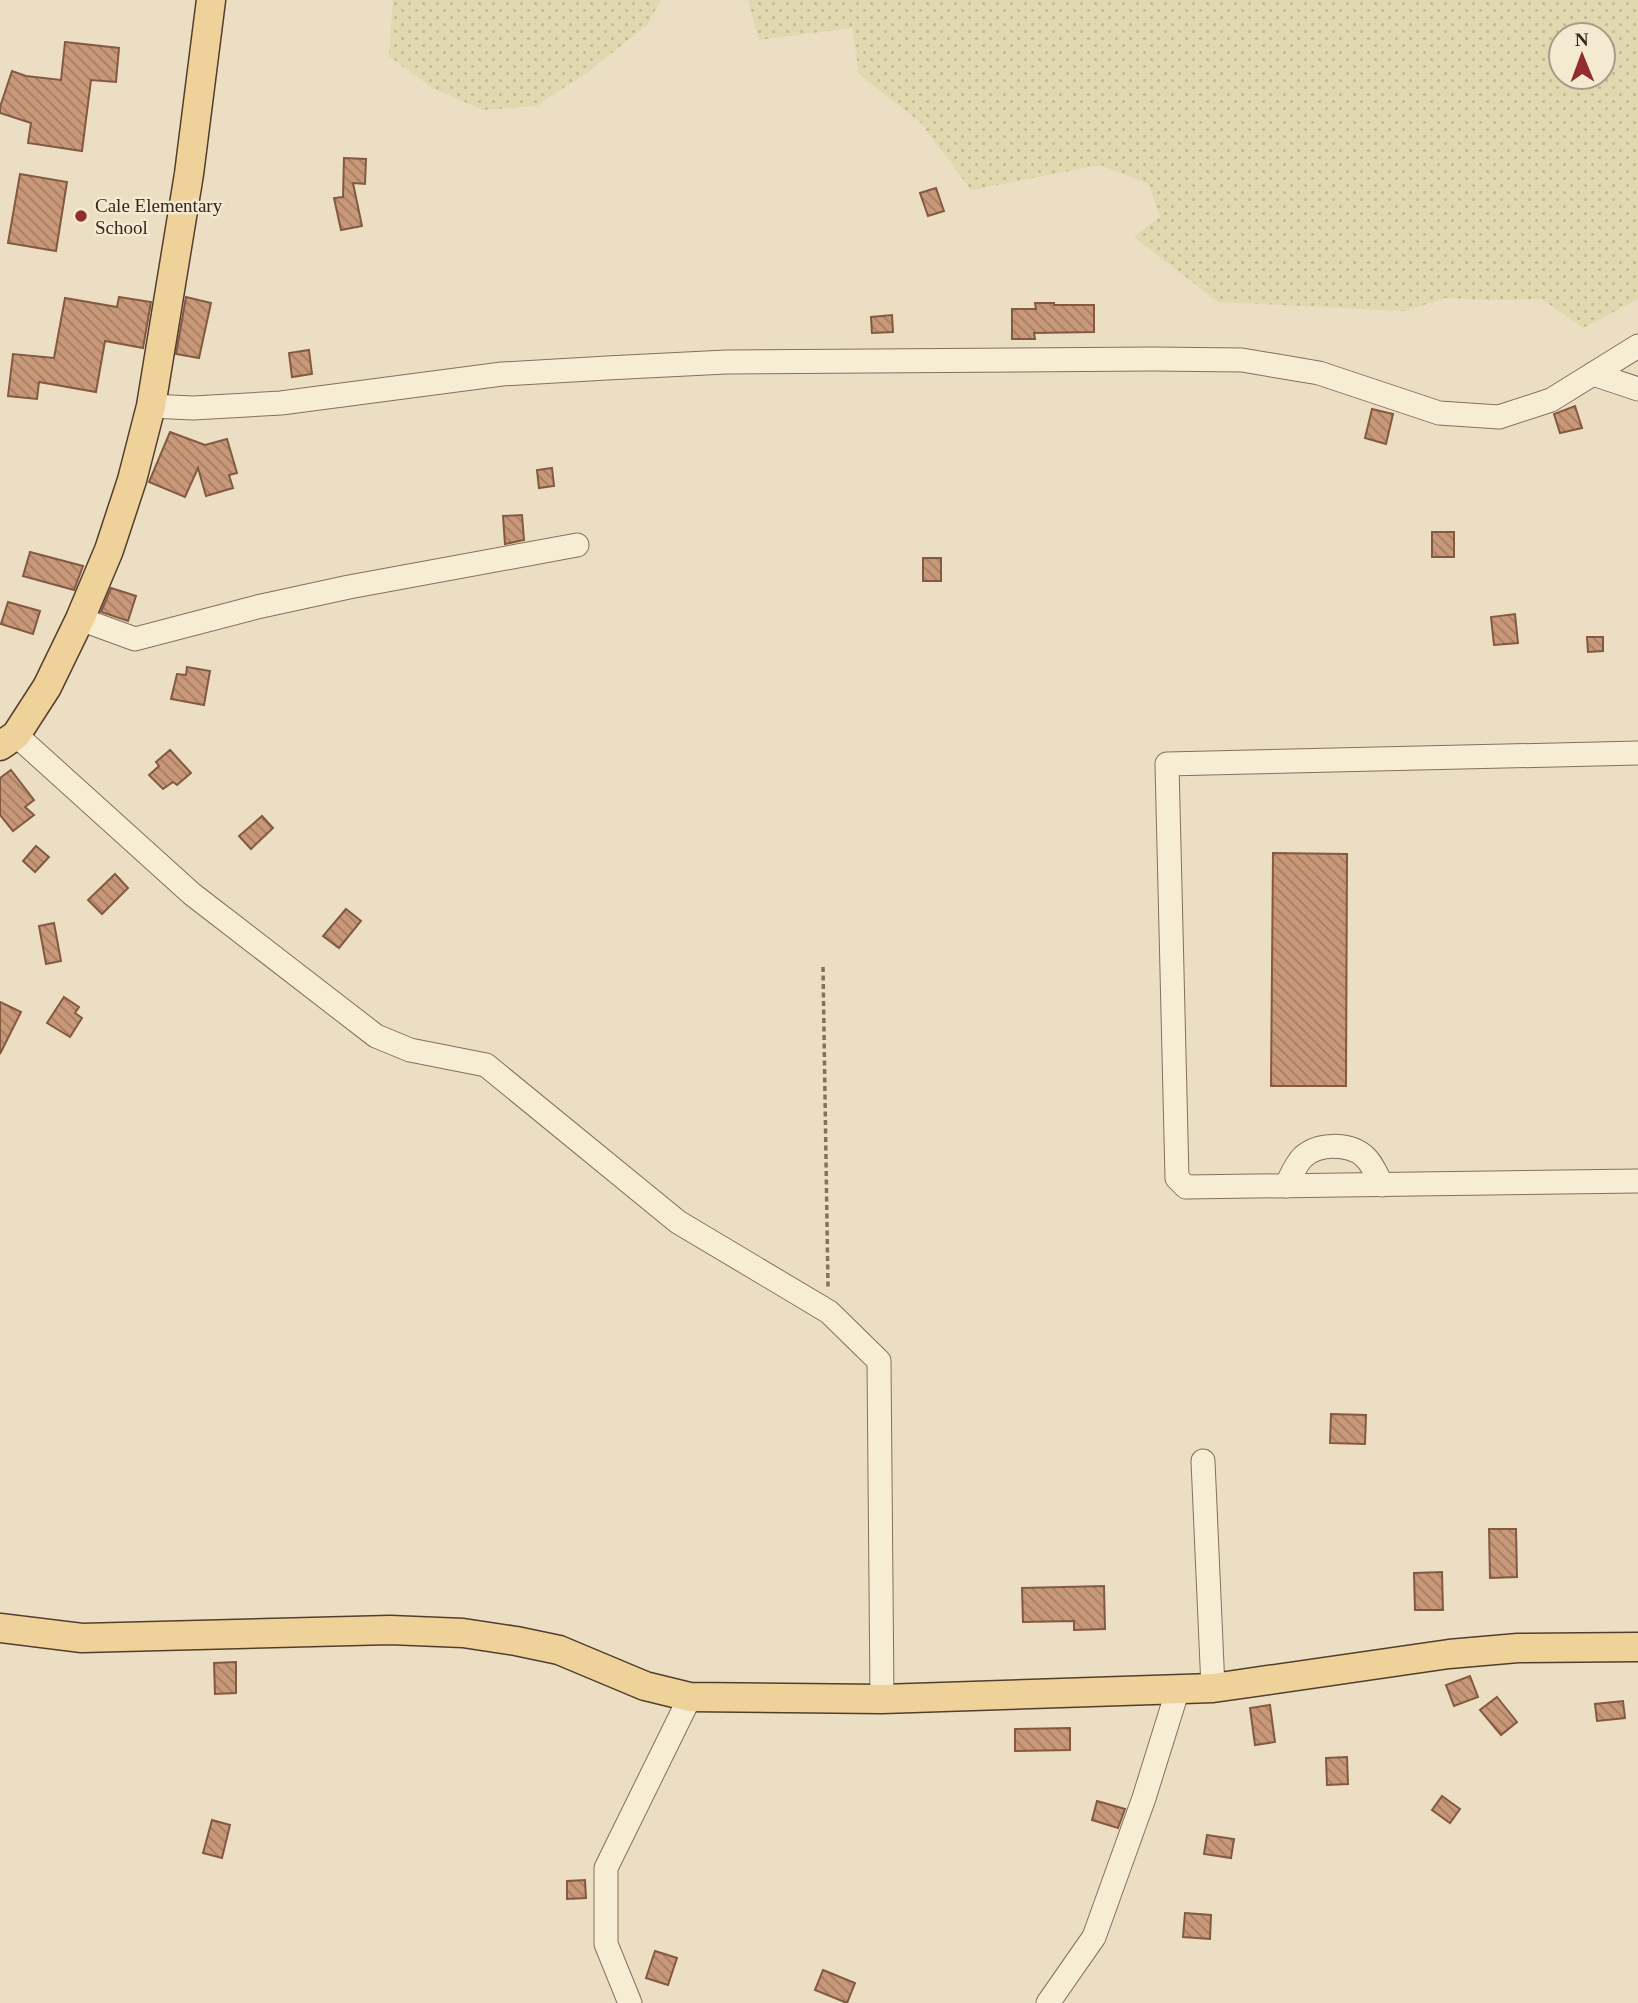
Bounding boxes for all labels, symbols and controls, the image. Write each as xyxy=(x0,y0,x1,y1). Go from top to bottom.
north arrow xyxy=(1547,21,1617,91)
text: N xyxy=(1575,29,1589,50)
place label: Cale Elementary School xyxy=(95,195,223,238)
marker: Cale Elementary School xyxy=(73,208,89,224)

